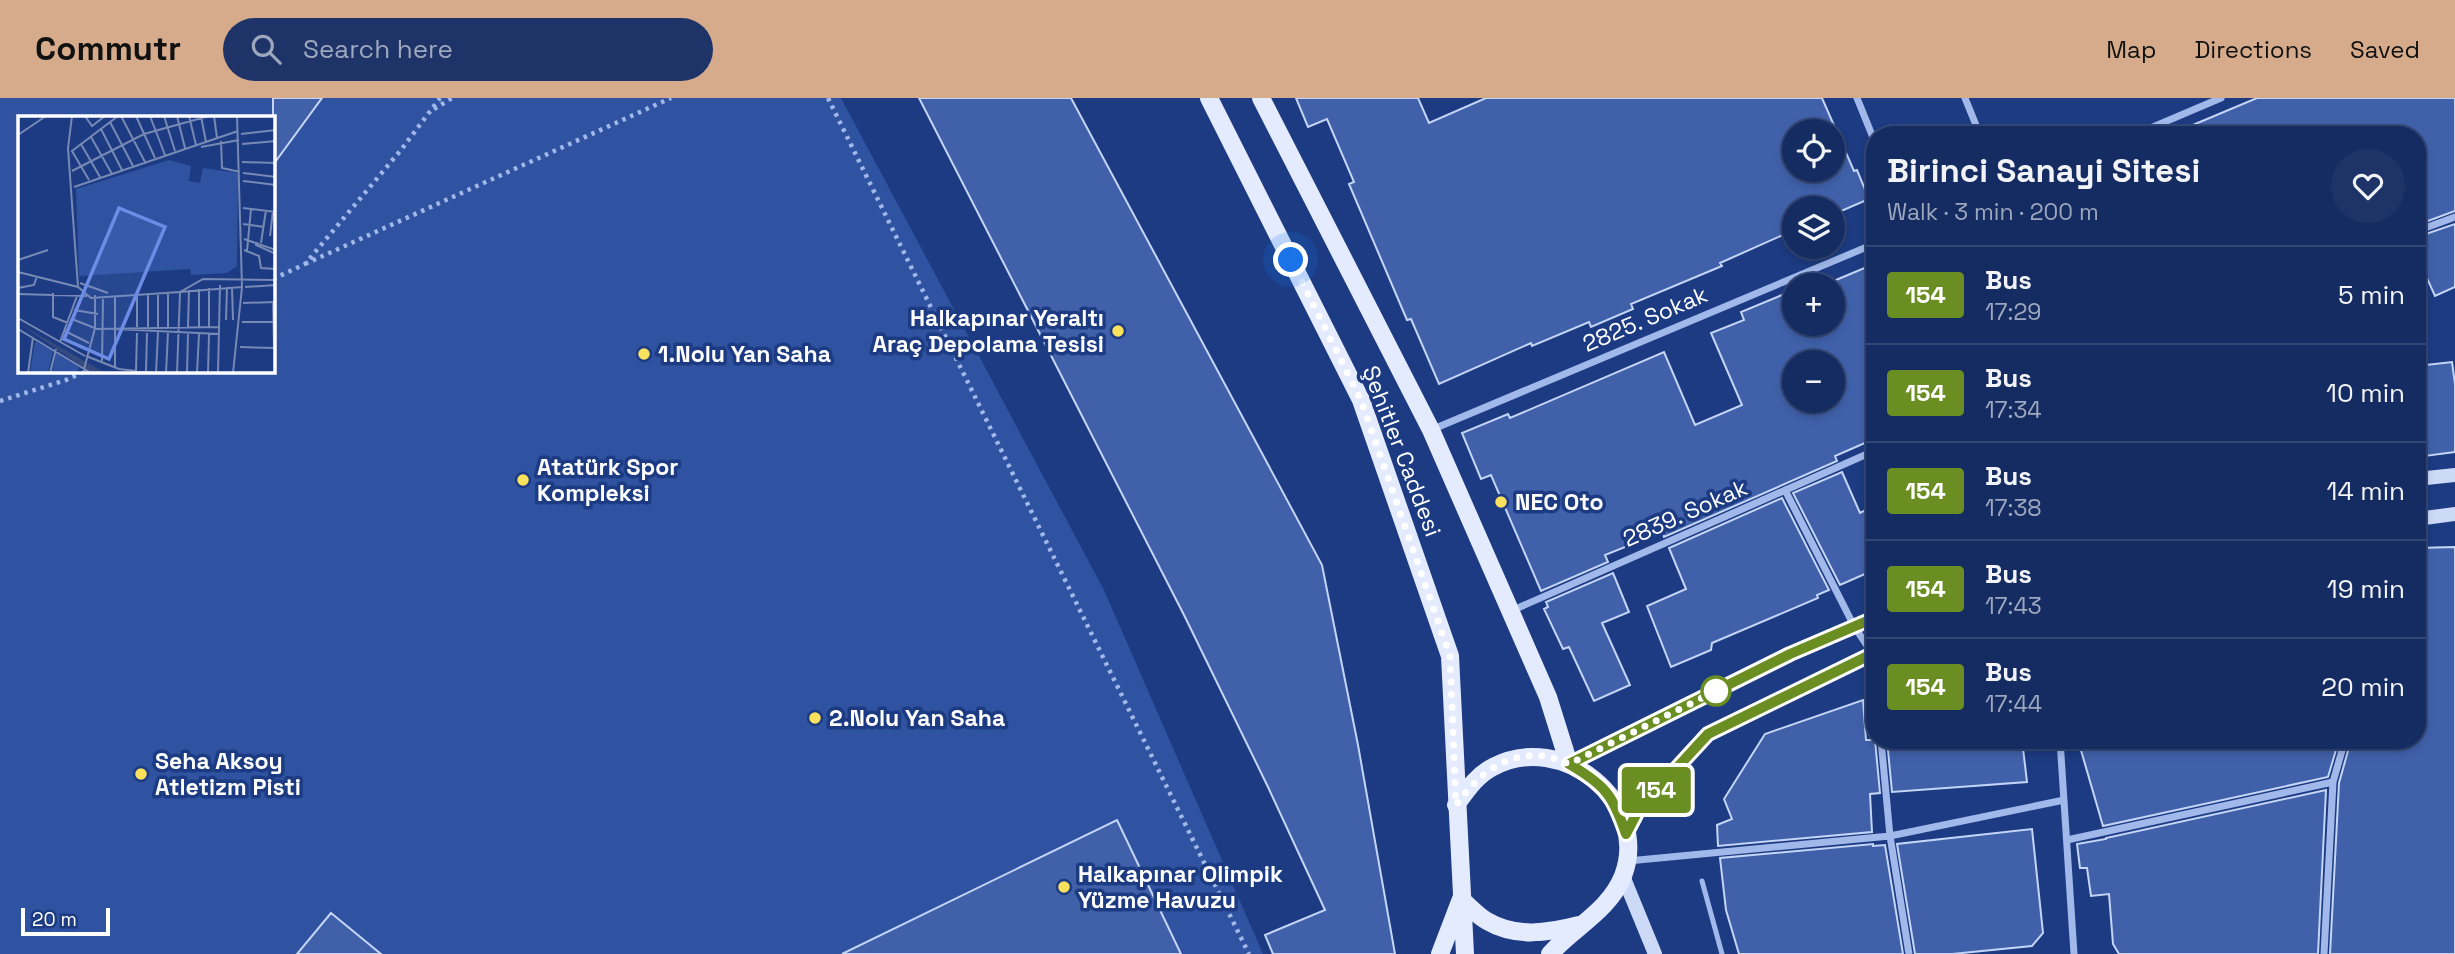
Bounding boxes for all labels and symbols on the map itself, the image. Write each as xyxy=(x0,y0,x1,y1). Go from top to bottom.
inset map xyxy=(18,116,275,373)
your location xyxy=(1273,242,1308,277)
street label: 2825. Sokak xyxy=(1578,279,1712,359)
place label: Halkapınar Yeraltı Araç Depolama Tesisi xyxy=(872,303,1104,359)
marker: Halkapınar Yeraltı Araç Depolama Tesisi xyxy=(1110,323,1126,339)
place label: 1.Nolu Yan Saha xyxy=(658,339,831,369)
marker: 1.Nolu Yan Saha xyxy=(636,346,652,362)
street label: Şehitler Caddesi xyxy=(1356,361,1448,541)
place label: Atatürk Spor Kompleksi xyxy=(537,452,678,508)
marker: Atatürk Spor Kompleksi xyxy=(515,472,531,488)
street label: 2839. Sokak xyxy=(1618,472,1752,554)
place label: NEC Oto xyxy=(1515,487,1604,517)
marker: NEC Oto xyxy=(1493,494,1509,510)
unlabelled marker xyxy=(1701,676,1731,706)
place label: 2.Nolu Yan Saha xyxy=(829,703,1005,733)
marker: 2.Nolu Yan Saha xyxy=(807,710,823,726)
place label: Seha Aksoy Atletizm Pisti xyxy=(155,746,301,802)
marker: Seha Aksoy Atletizm Pisti xyxy=(133,766,149,782)
line badge: 154 xyxy=(1616,767,1696,813)
place label: Halkapınar Olimpik Yüzme Havuzu xyxy=(1078,859,1283,915)
marker: Halkapınar Olimpik Yüzme Havuzu xyxy=(1056,879,1072,895)
scale bar xyxy=(21,905,110,937)

